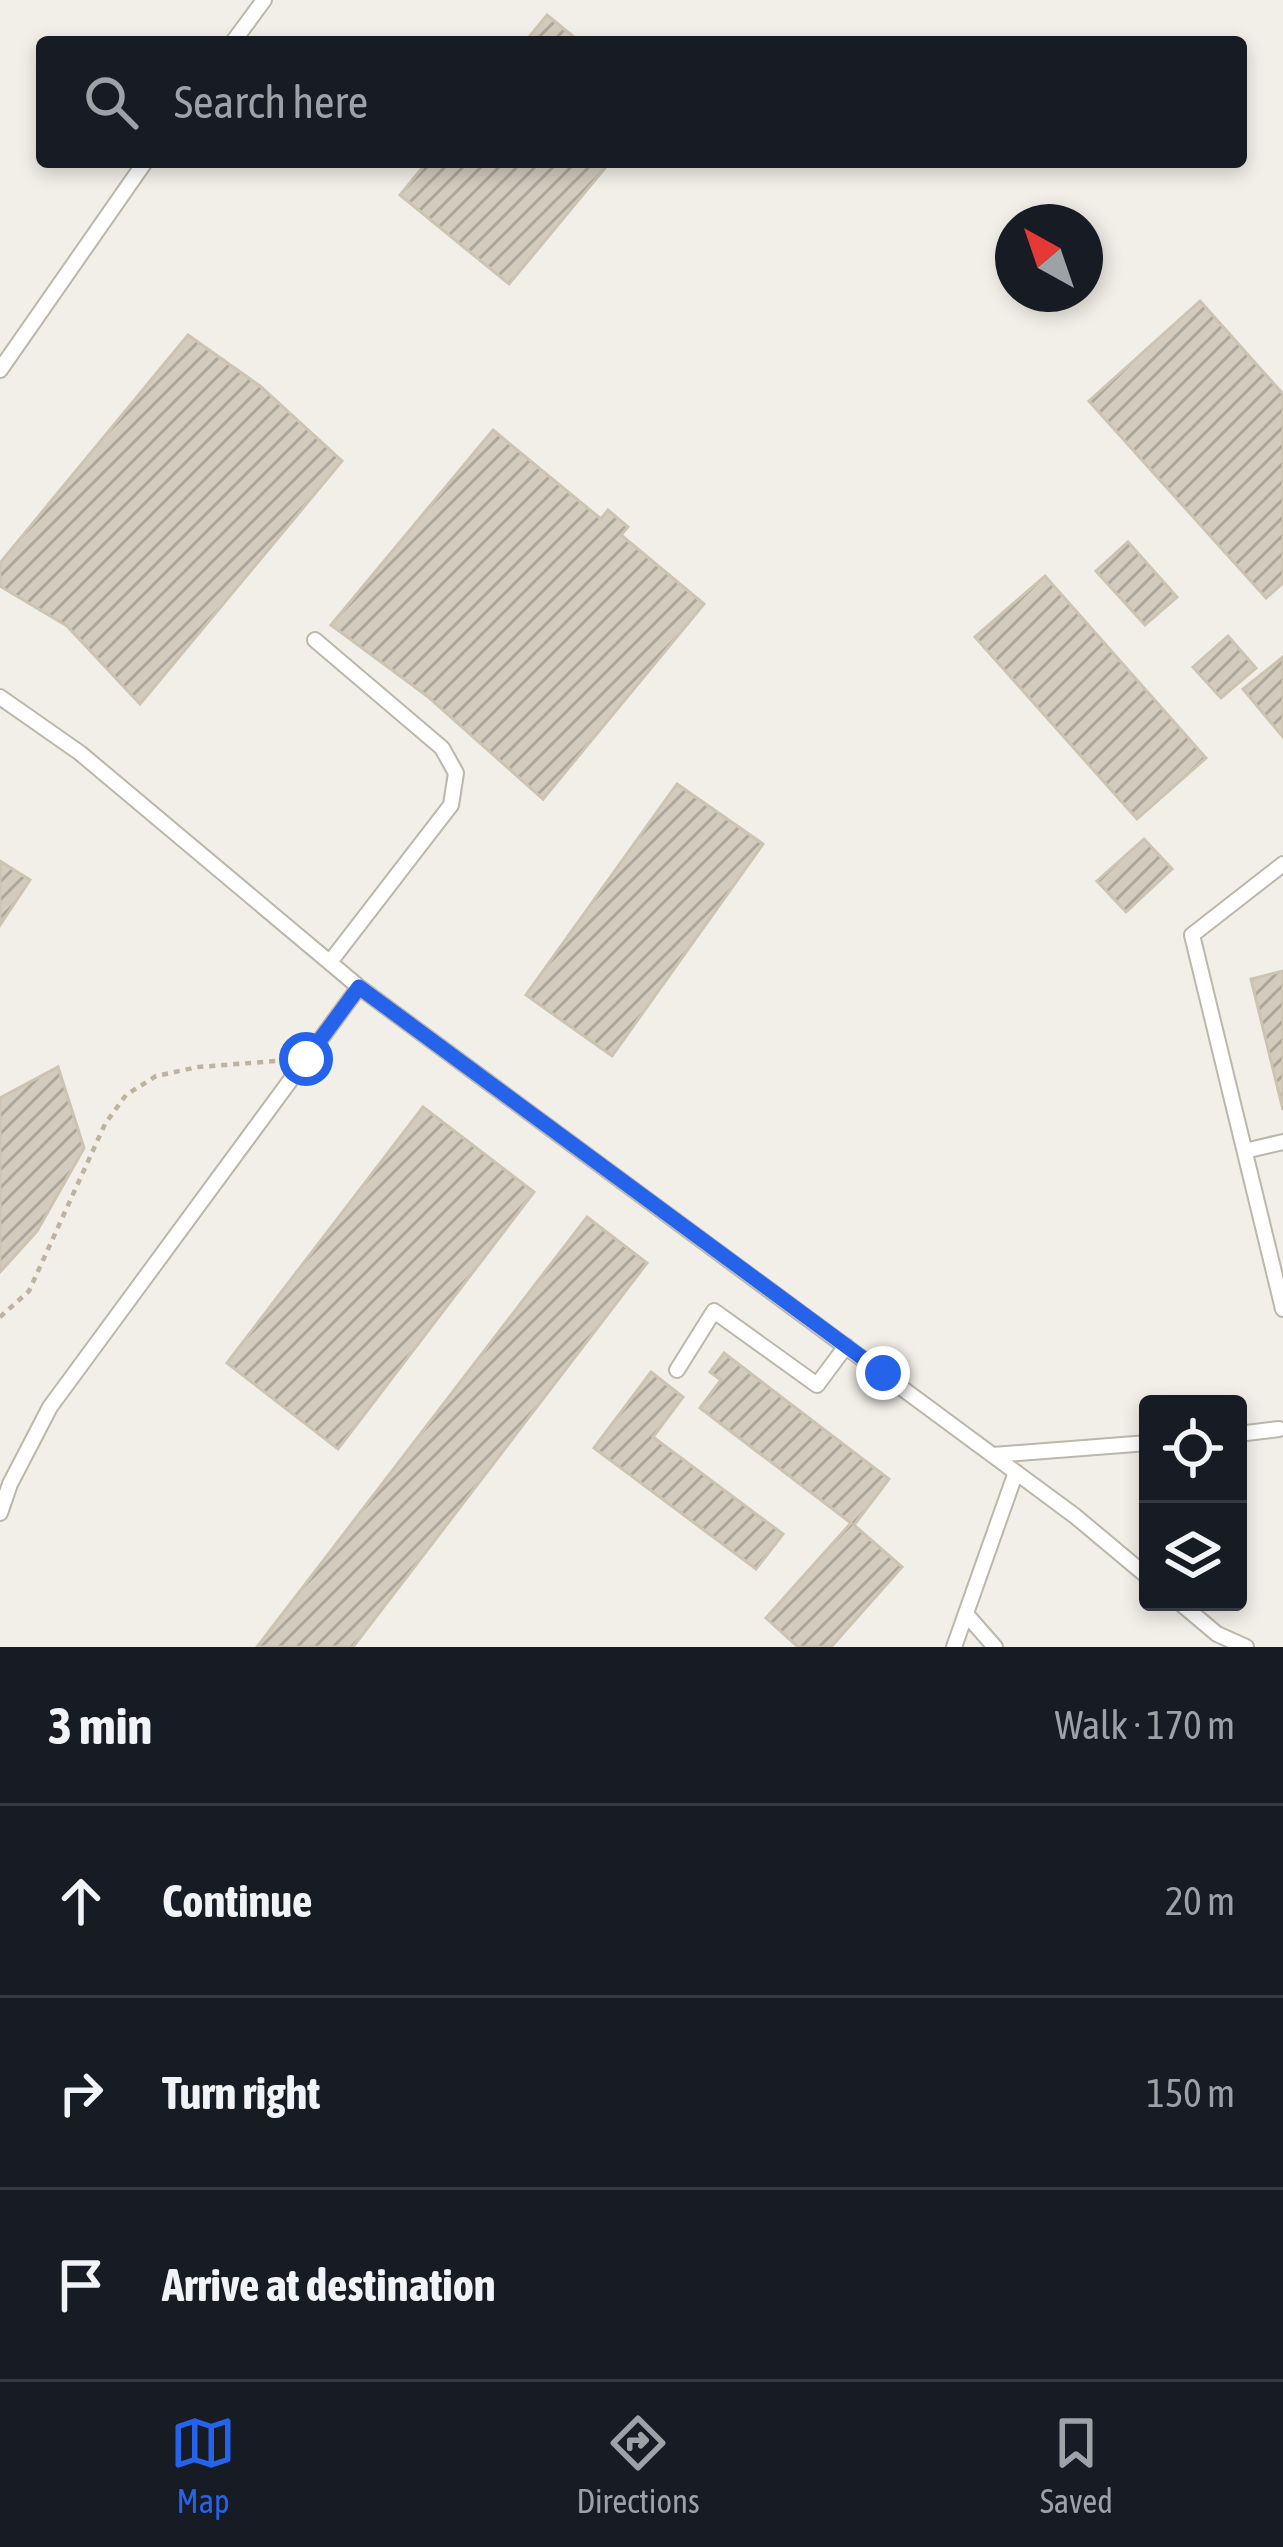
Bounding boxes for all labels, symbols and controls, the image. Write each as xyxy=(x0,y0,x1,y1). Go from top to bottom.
search box xyxy=(36,36,1247,168)
icon: search xyxy=(78,69,144,135)
text: Search here xyxy=(174,76,368,128)
north arrow xyxy=(995,204,1103,312)
route start xyxy=(279,1032,333,1086)
route end xyxy=(856,1346,910,1400)
map controls xyxy=(1139,1395,1247,1611)
button: locate xyxy=(1139,1395,1247,1503)
button: layers xyxy=(1139,1503,1247,1611)
text: 3 min xyxy=(48,1696,152,1755)
text: Walk · 170 m xyxy=(1055,1703,1235,1747)
icon: ahead xyxy=(48,1868,114,1934)
text: Continue xyxy=(162,1875,313,1927)
text: 20 m xyxy=(1165,1879,1235,1923)
icon: right xyxy=(48,2060,114,2126)
text: Turn right xyxy=(162,2067,320,2119)
text: 150 m xyxy=(1147,2071,1235,2115)
icon: arrive xyxy=(48,2252,114,2318)
text: Arrive at destination xyxy=(162,2259,496,2311)
tab: Map xyxy=(170,2410,236,2520)
tab: Directions xyxy=(576,2410,700,2520)
tab: Saved xyxy=(1040,2410,1113,2520)

